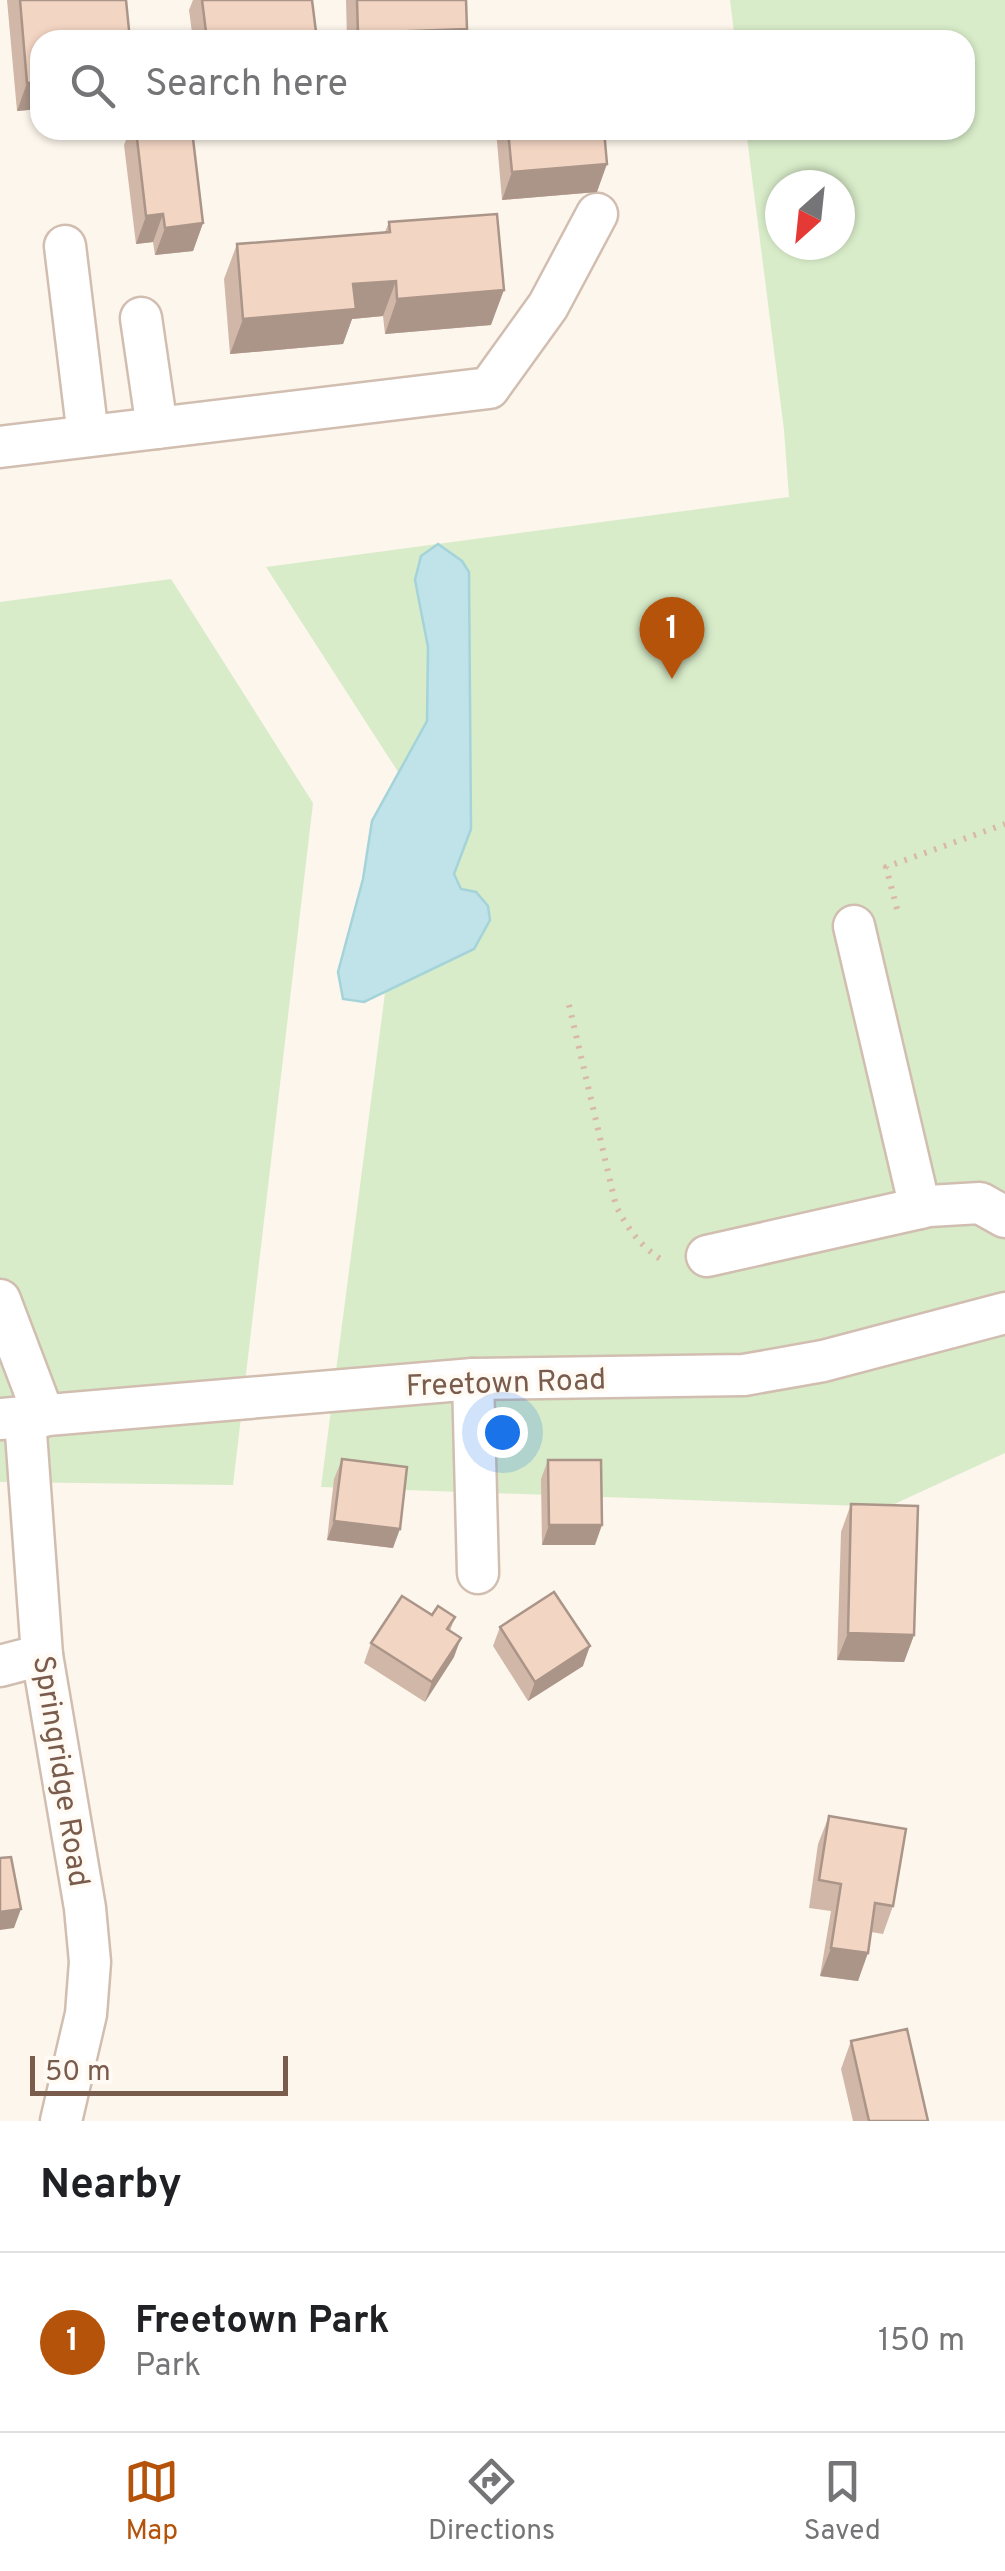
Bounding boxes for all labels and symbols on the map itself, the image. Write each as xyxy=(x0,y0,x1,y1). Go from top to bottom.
north arrow xyxy=(765,170,855,260)
pin: 1 xyxy=(640,596,704,679)
street label: Freetown Road xyxy=(405,1363,607,1406)
your location xyxy=(477,1407,528,1458)
street label: Springridge Road xyxy=(23,1653,96,1890)
scale bar xyxy=(30,2051,288,2096)

